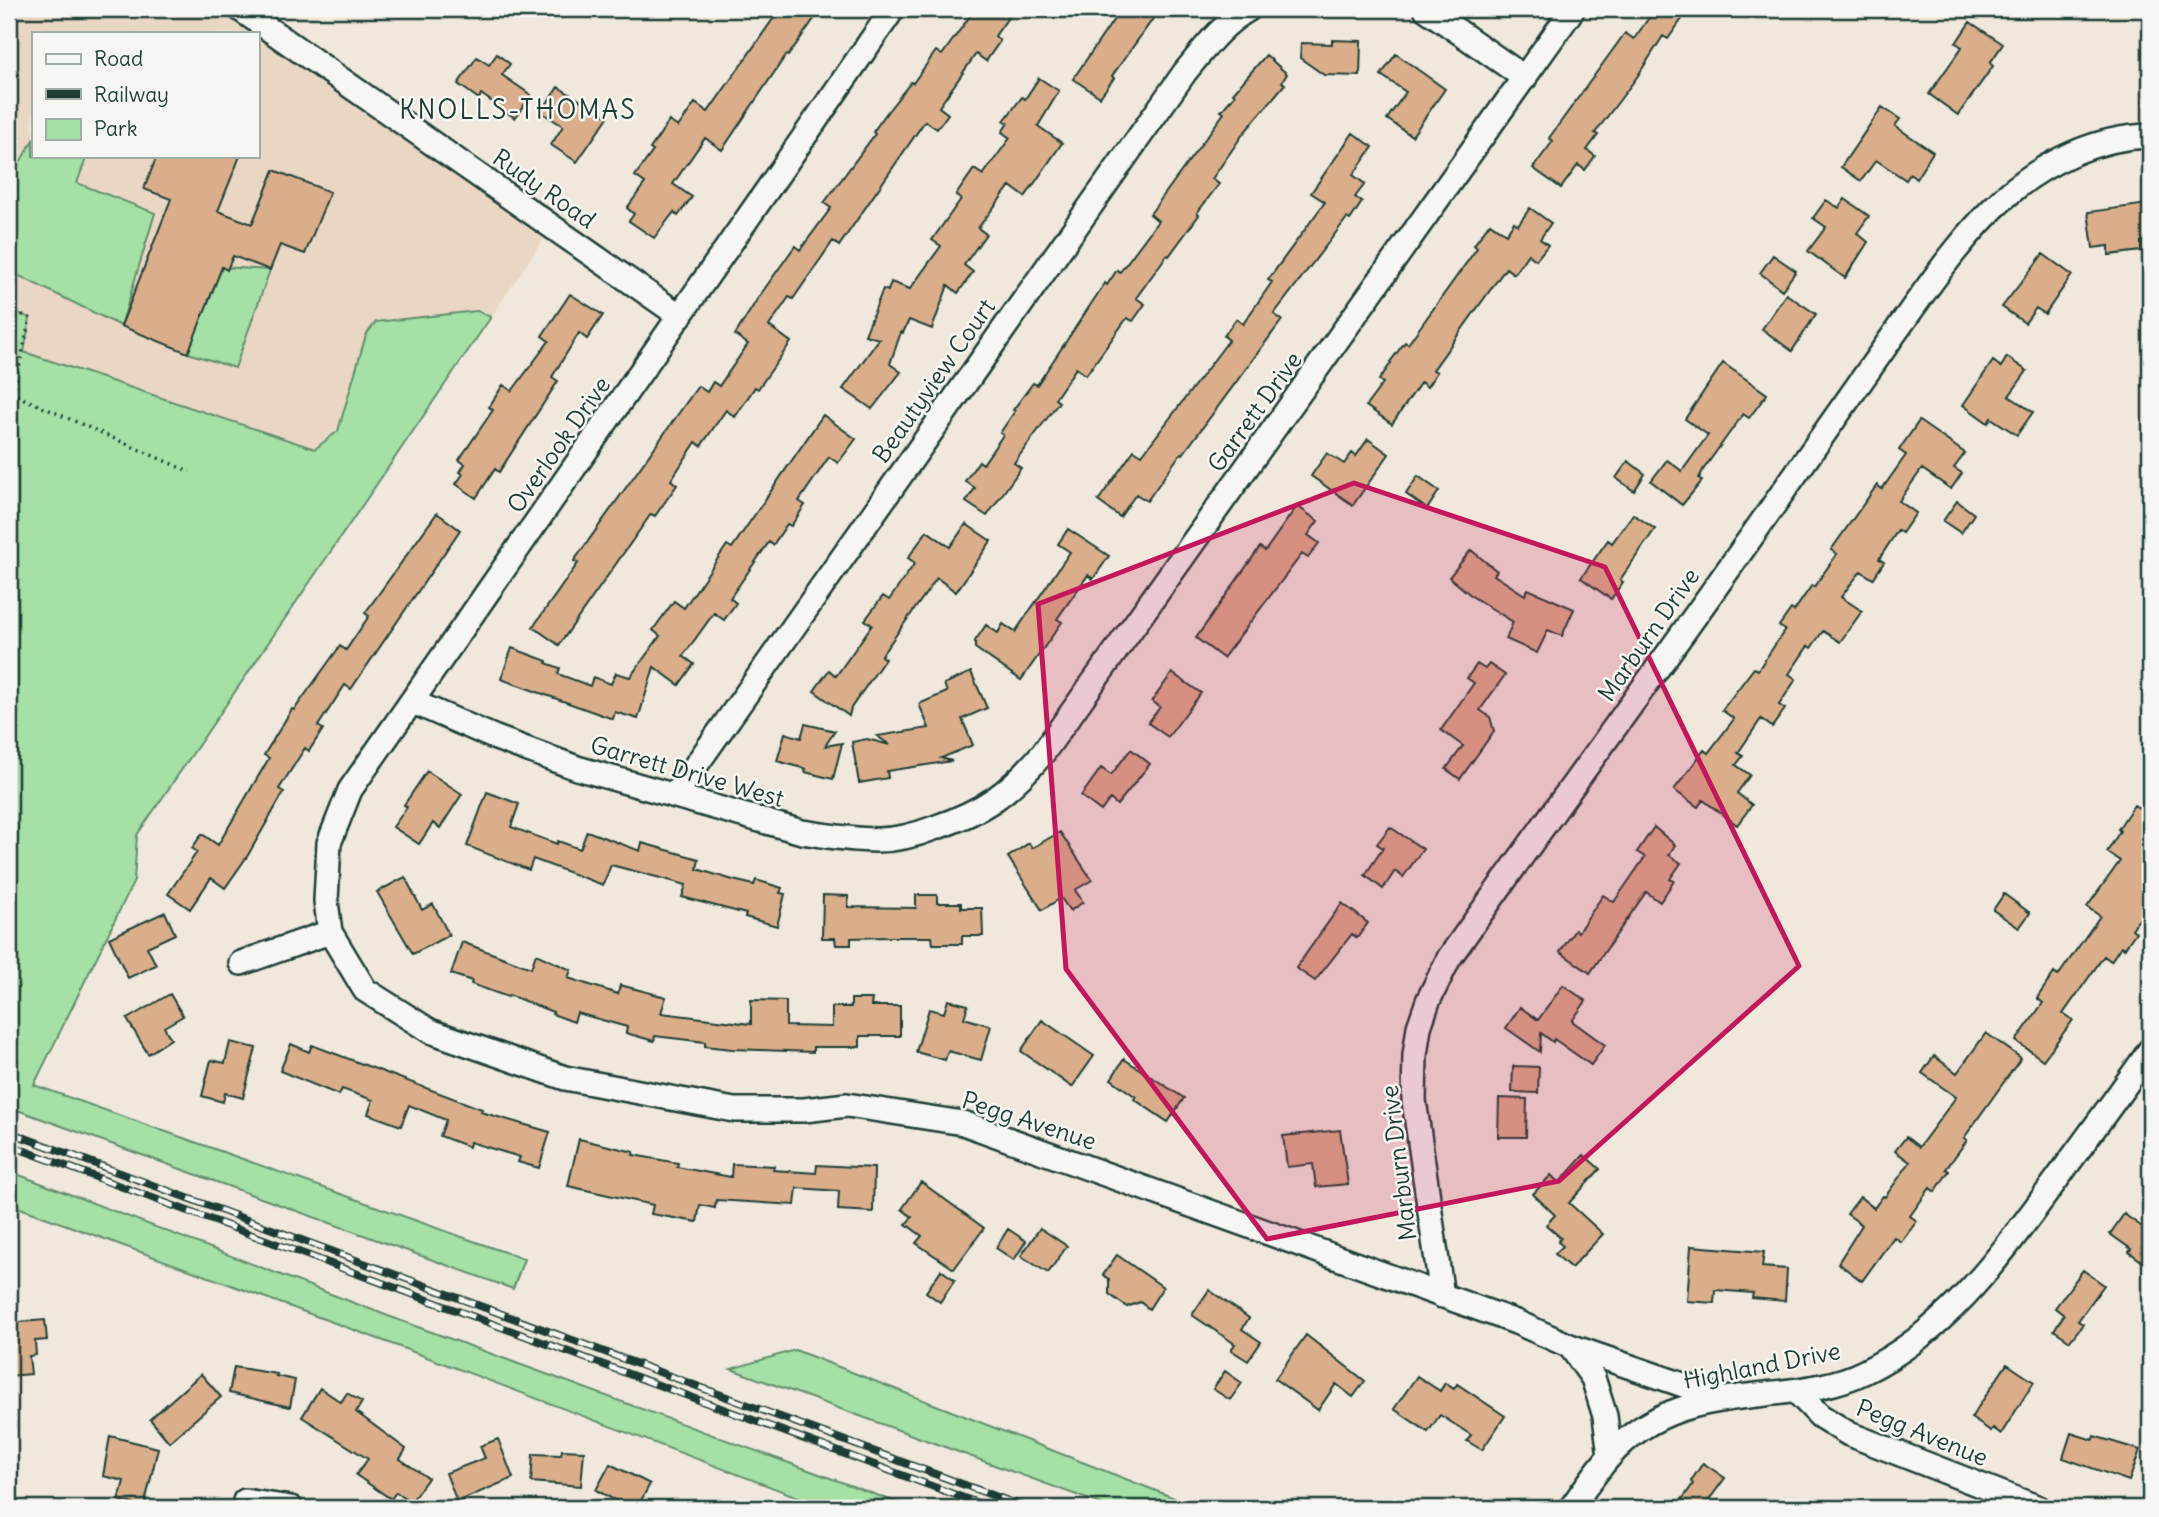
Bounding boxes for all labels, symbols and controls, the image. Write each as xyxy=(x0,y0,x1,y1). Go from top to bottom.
legend xyxy=(32,32,259,158)
text: Road xyxy=(94,45,143,72)
text: Railway xyxy=(94,81,169,108)
district label: KNOLLS-THOMAS xyxy=(399,93,637,126)
text: Park xyxy=(94,115,137,142)
street label: Rudy Road xyxy=(487,142,602,235)
street label: Beautyview Court xyxy=(865,293,1001,468)
street label: Garrett Drive xyxy=(1200,345,1308,477)
street label: Overlook Drive xyxy=(500,370,616,519)
street label: Marburn Drive xyxy=(1591,562,1705,707)
street label: Garrett Drive West xyxy=(587,729,788,813)
street label: Pegg Avenue xyxy=(958,1084,1100,1156)
street label: Marburn Drive xyxy=(1374,1084,1422,1242)
street label: Highland Drive xyxy=(1681,1335,1843,1395)
street label: Pegg Avenue xyxy=(1852,1392,1993,1472)

